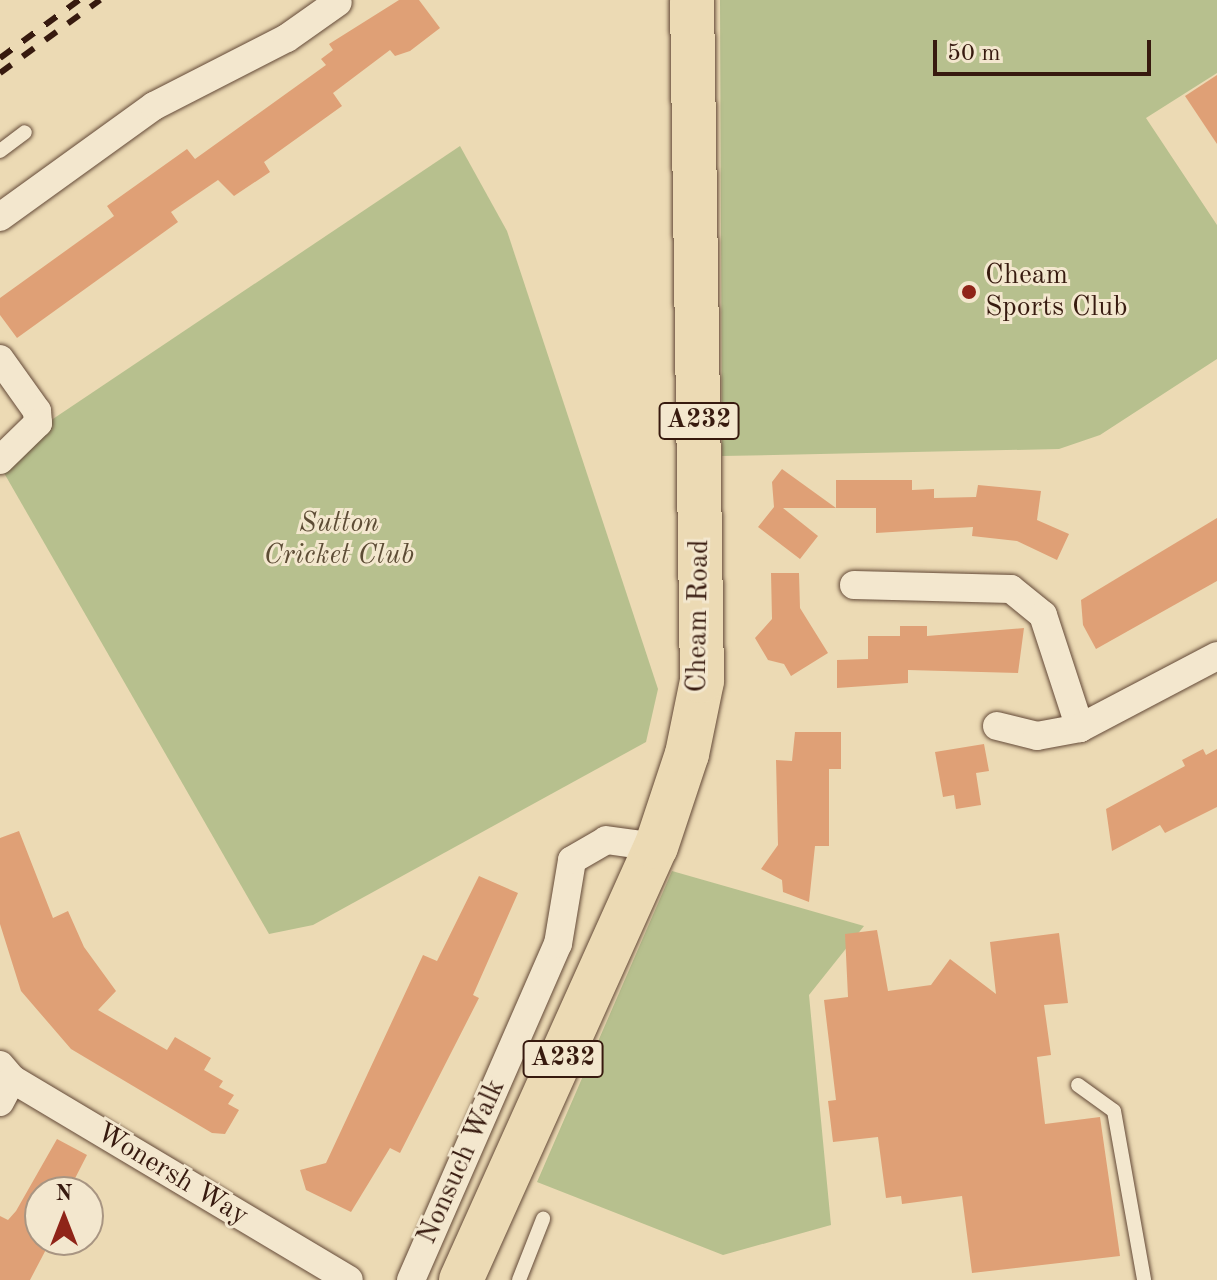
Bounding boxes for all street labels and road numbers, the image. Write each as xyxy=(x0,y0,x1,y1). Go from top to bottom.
road number: A232 xyxy=(657,399,741,443)
street label: Cheam Road xyxy=(681,539,717,693)
road number: A232 xyxy=(521,1037,605,1081)
street label: Nonsuch Walk xyxy=(411,1075,513,1249)
street label: Wonersh Way xyxy=(90,1116,254,1234)

